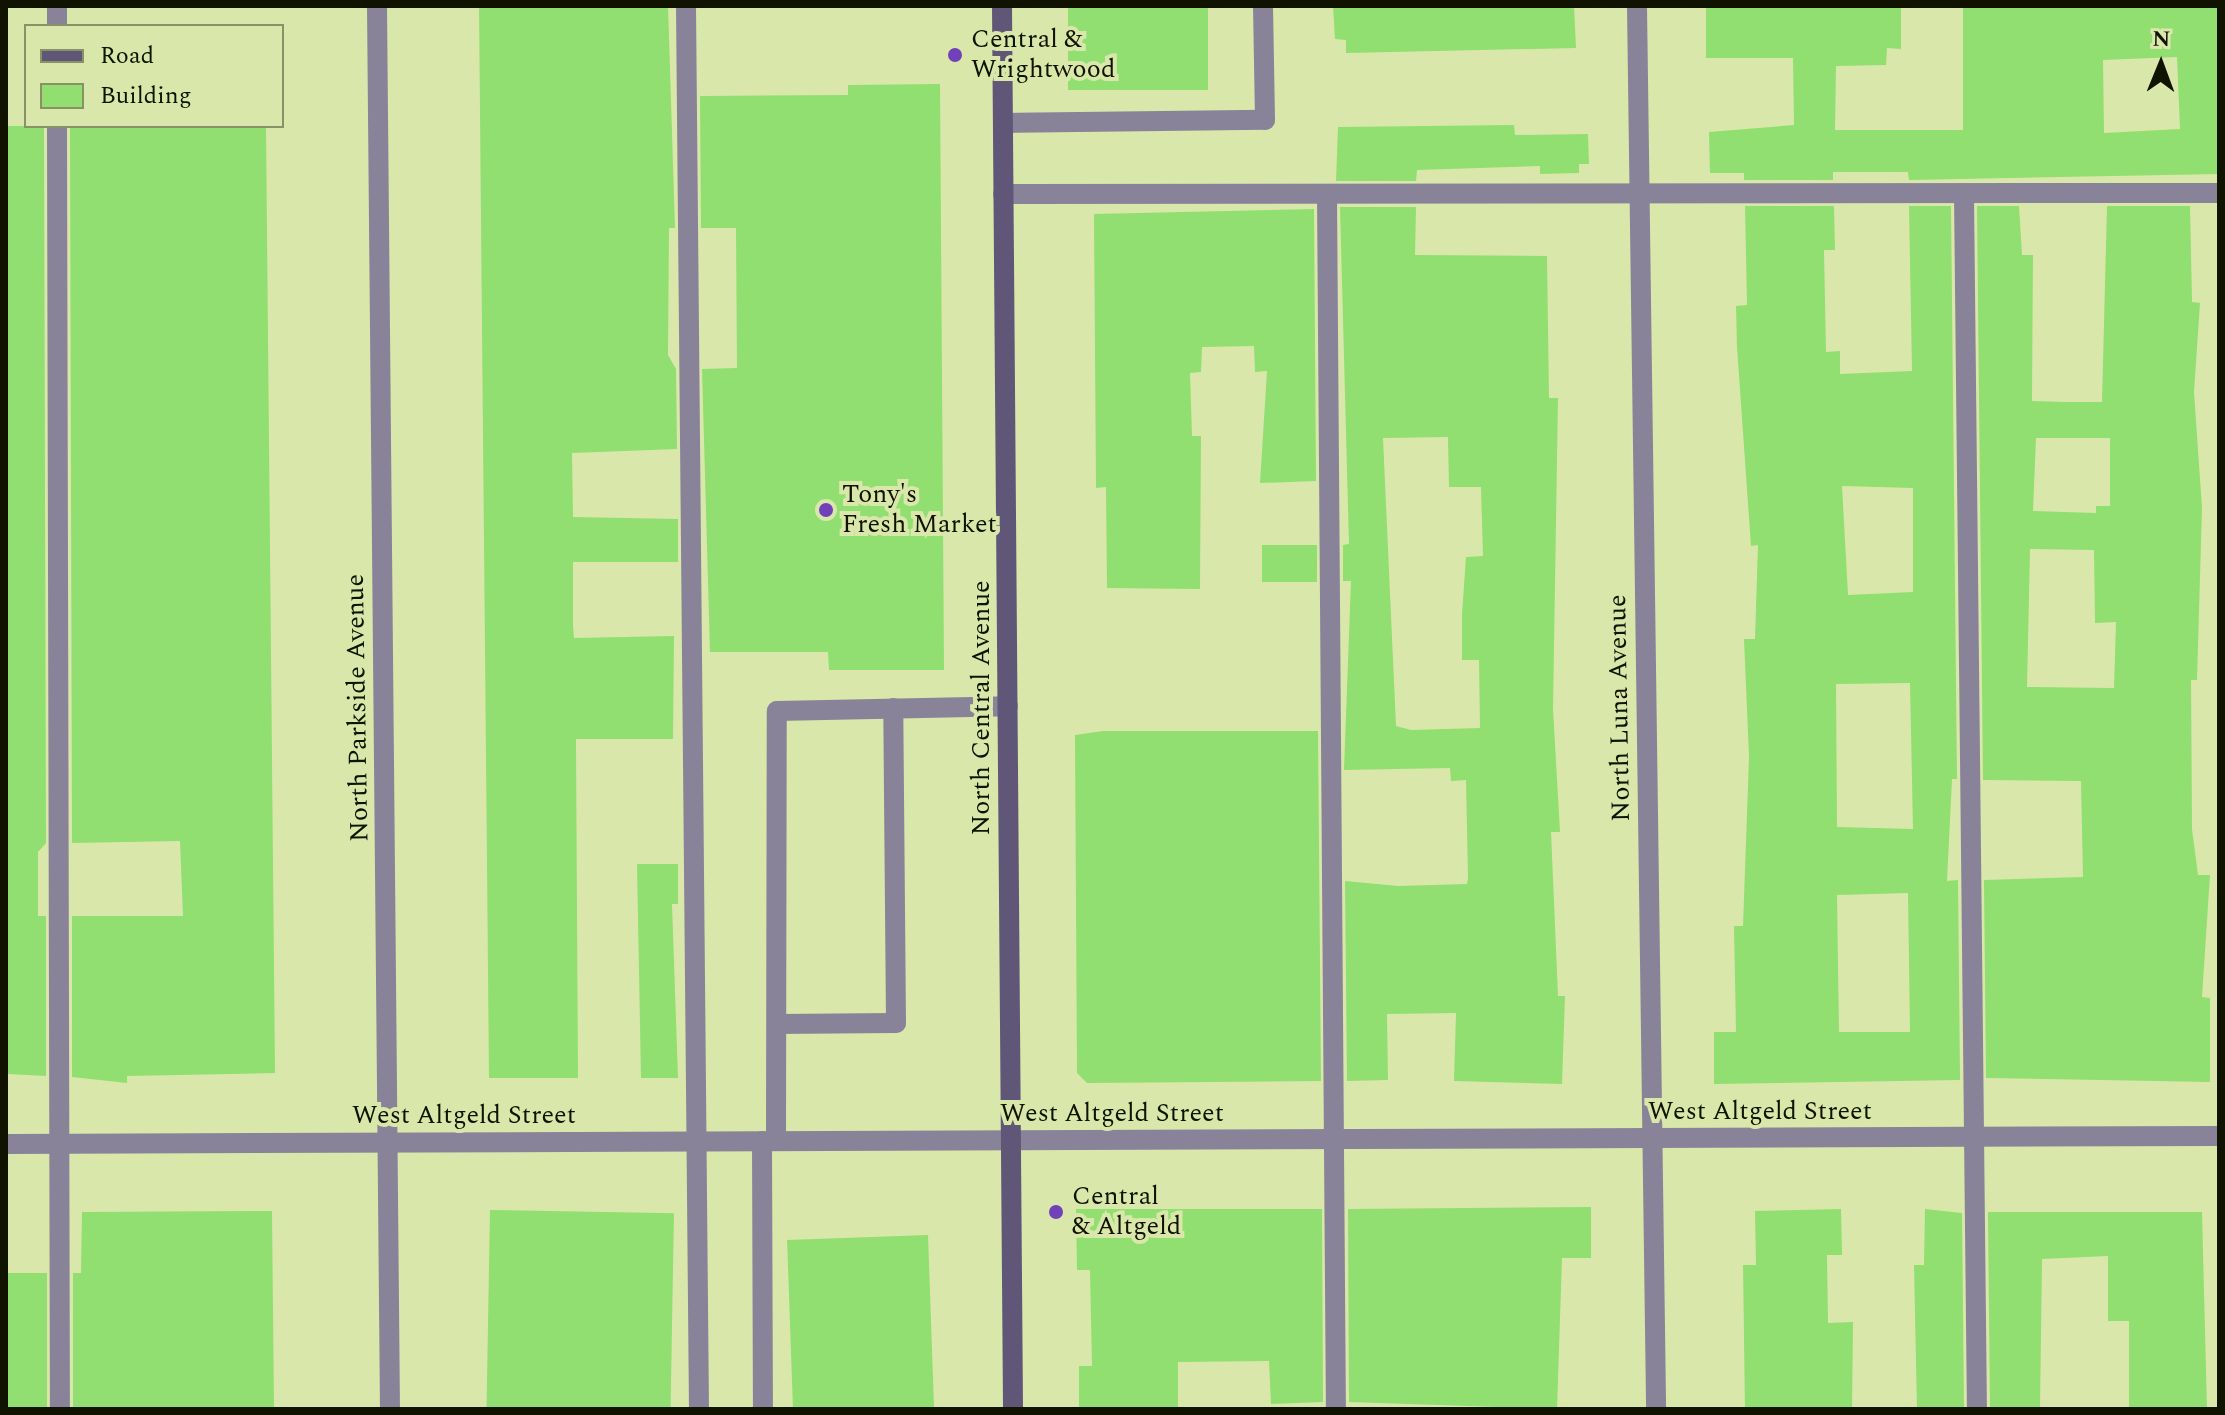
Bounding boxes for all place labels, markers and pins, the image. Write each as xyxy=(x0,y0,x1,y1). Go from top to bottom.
place label: Central & Wrightwood xyxy=(971,24,1115,86)
marker: Central & Wrightwood xyxy=(946,46,964,64)
place label: Tony's Fresh Market xyxy=(842,479,997,540)
marker: Tony's Fresh Market xyxy=(817,501,835,519)
place label: Central & Altgeld xyxy=(1072,1181,1181,1242)
marker: Central & Altgeld xyxy=(1047,1203,1065,1221)

